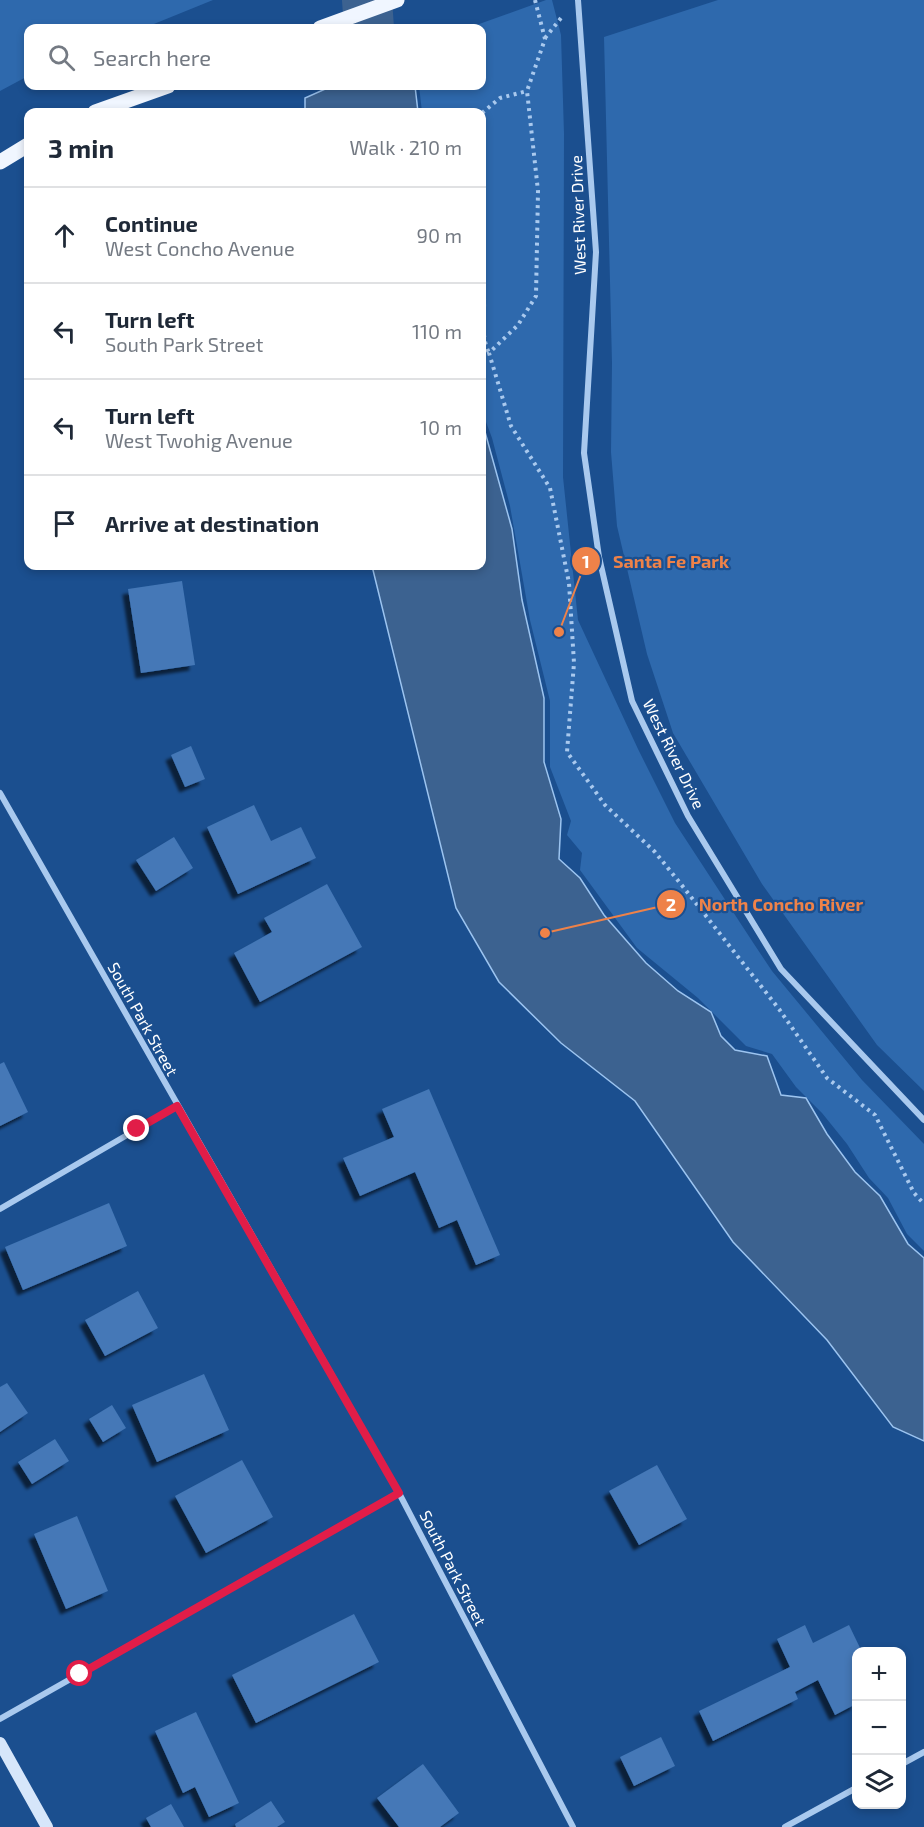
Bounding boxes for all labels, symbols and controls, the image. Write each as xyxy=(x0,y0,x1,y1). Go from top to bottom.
search box xyxy=(24,24,486,90)
icon: search xyxy=(45,41,78,74)
text: Search here xyxy=(93,44,211,70)
text: 3 min xyxy=(48,132,114,163)
text: Walk · 210 m xyxy=(350,135,462,159)
street label: West River Drive xyxy=(566,155,589,275)
text: Continue xyxy=(105,210,198,236)
icon: ahead xyxy=(48,219,81,252)
text: 90 m xyxy=(417,223,462,247)
text: West Concho Avenue xyxy=(105,236,295,260)
text: Turn left xyxy=(105,306,194,332)
icon: left xyxy=(48,315,81,348)
text: 110 m xyxy=(412,319,462,343)
text: South Park Street xyxy=(105,332,263,356)
text: Turn left xyxy=(105,402,194,428)
icon: left xyxy=(48,411,81,444)
text: 10 m xyxy=(420,415,462,439)
text: West Twohig Avenue xyxy=(105,428,293,452)
icon: arrive xyxy=(48,507,81,540)
text: Arrive at destination xyxy=(105,510,319,536)
callout: Santa Fe Park xyxy=(571,543,741,579)
text: 1 xyxy=(582,550,590,572)
text: Santa Fe Park xyxy=(613,550,729,572)
street label: West River Drive xyxy=(640,696,709,812)
callout: North Concho River xyxy=(656,886,875,922)
text: 2 xyxy=(666,893,676,915)
text: North Concho River xyxy=(699,893,864,915)
street label: South Park Street xyxy=(104,959,182,1079)
route end xyxy=(123,1115,149,1141)
street label: South Park Street xyxy=(416,1507,491,1629)
map controls xyxy=(852,1647,906,1809)
button: + xyxy=(852,1647,906,1701)
route start xyxy=(66,1660,92,1686)
button: − xyxy=(852,1701,906,1755)
button: layers xyxy=(852,1755,906,1809)

